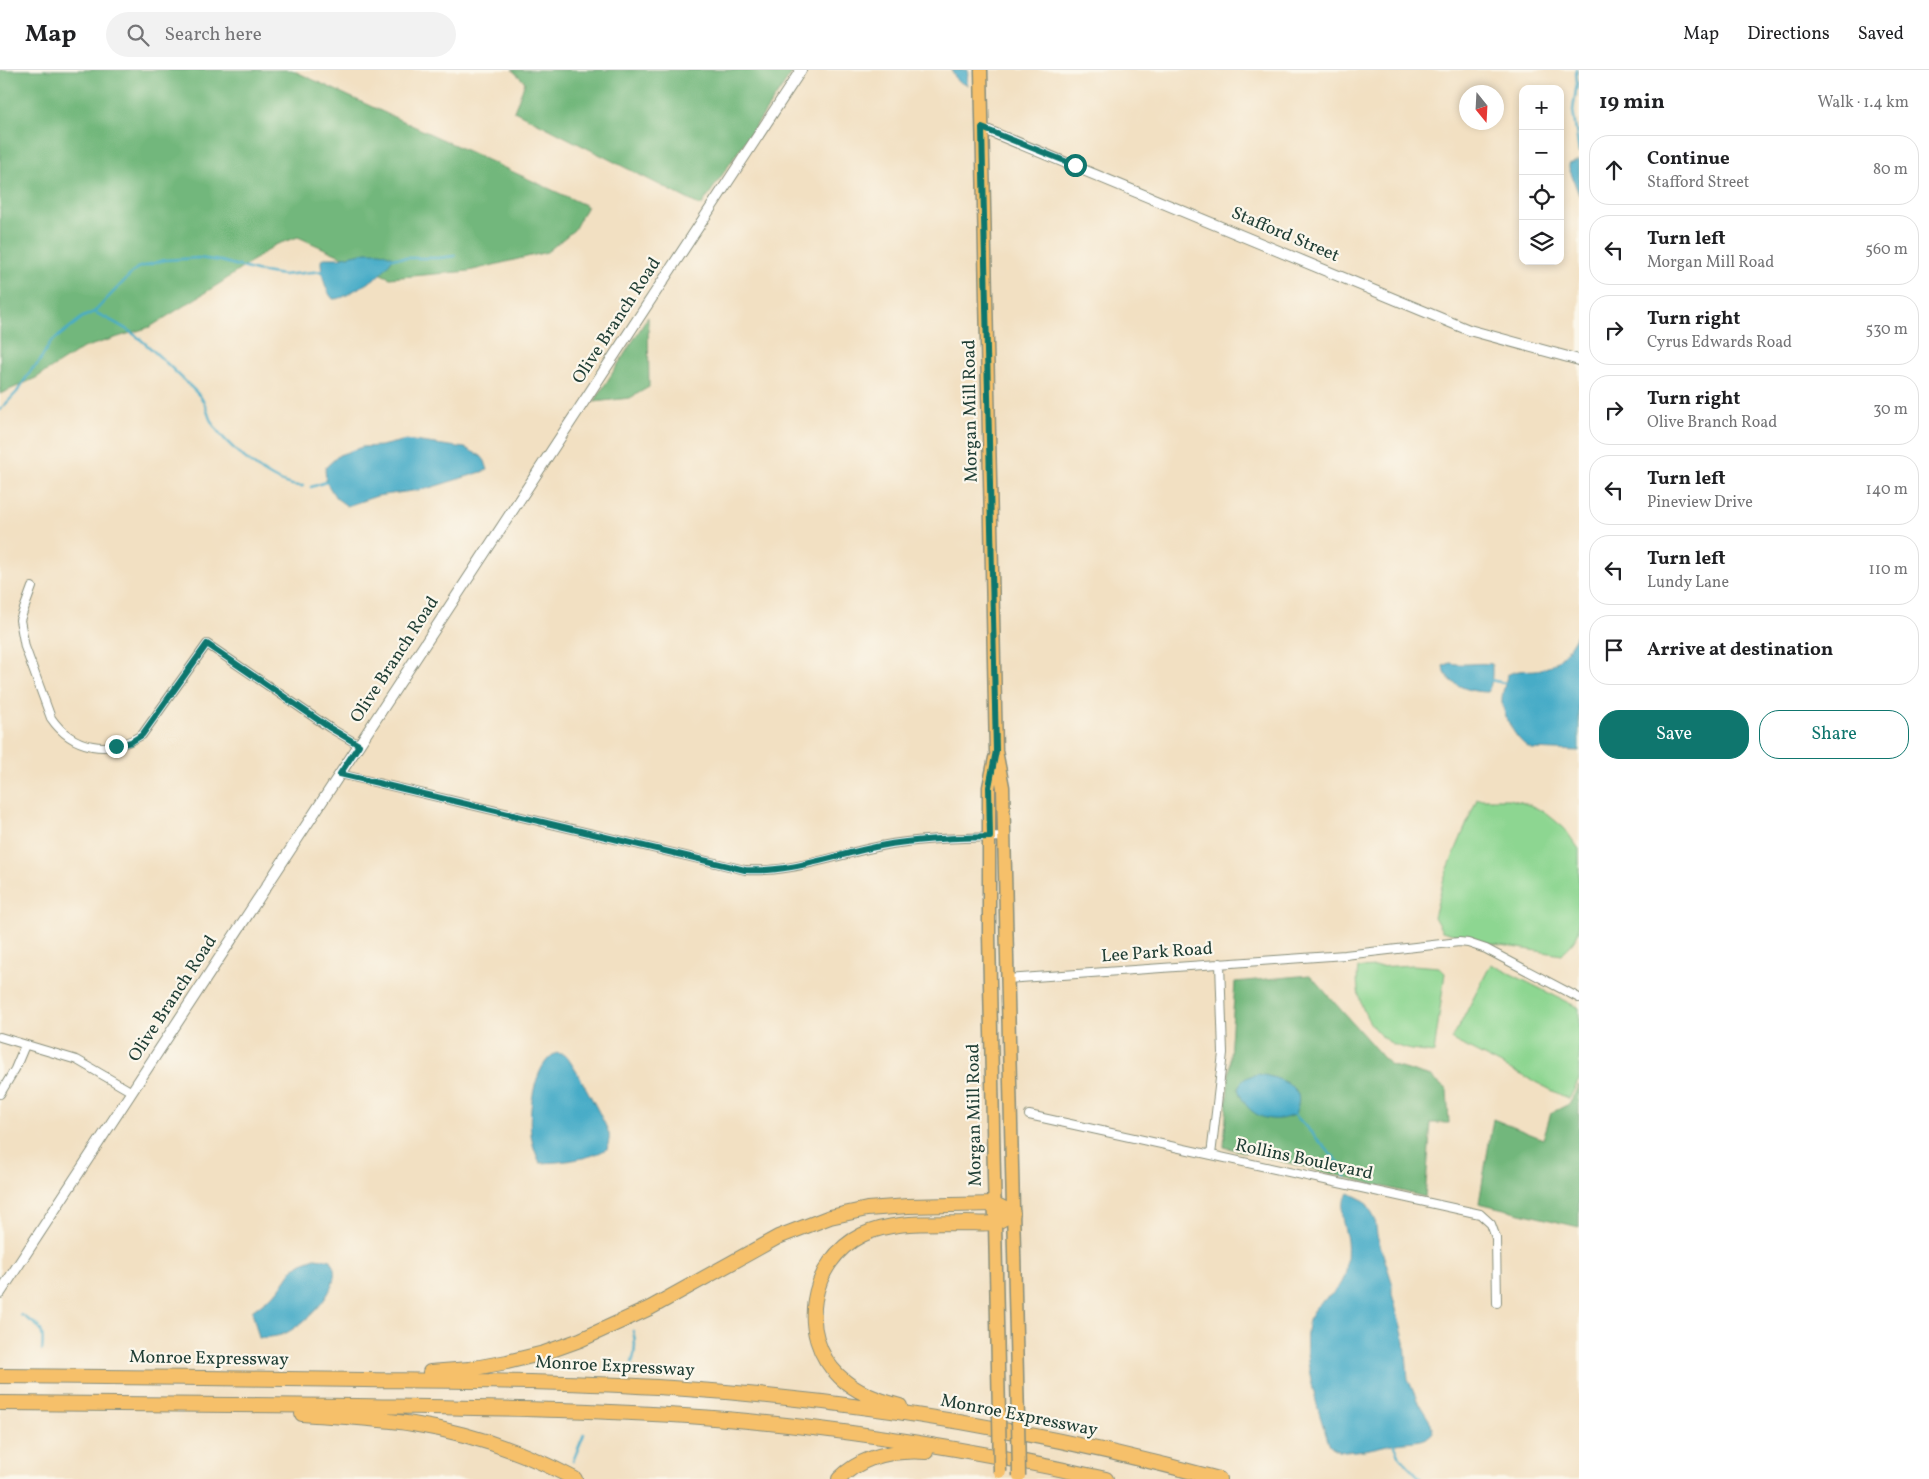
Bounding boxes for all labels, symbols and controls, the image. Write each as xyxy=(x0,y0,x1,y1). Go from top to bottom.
search box xyxy=(106,12,456,57)
text: Map xyxy=(25,18,76,52)
icon: search xyxy=(124,21,152,49)
text: Search here xyxy=(164,22,262,48)
text: Map xyxy=(1683,22,1719,47)
text: Directions xyxy=(1747,22,1830,47)
text: Saved xyxy=(1858,22,1904,47)
north arrow xyxy=(1459,85,1504,130)
map controls xyxy=(1519,85,1564,265)
button: + xyxy=(1519,85,1564,130)
text: 19 min xyxy=(1599,88,1665,117)
text: Walk · 1.4 km xyxy=(1817,92,1909,114)
button: − xyxy=(1519,130,1564,175)
text: Continue xyxy=(1647,146,1730,172)
route start xyxy=(1064,154,1087,177)
icon: ahead xyxy=(1600,156,1628,184)
text: 80 m xyxy=(1873,159,1908,181)
text: Stafford Street xyxy=(1647,172,1749,194)
button: locate xyxy=(1519,175,1564,220)
street label: Stafford Street xyxy=(1227,201,1343,269)
button: layers xyxy=(1519,220,1564,265)
text: Turn left xyxy=(1647,226,1726,252)
icon: left xyxy=(1600,236,1628,264)
text: 560 m xyxy=(1865,239,1908,261)
text: Morgan Mill Road xyxy=(1647,252,1774,274)
street label: Olive Branch Road xyxy=(567,253,667,389)
text: Turn right xyxy=(1647,306,1740,332)
icon: right xyxy=(1600,316,1628,344)
text: 530 m xyxy=(1865,319,1908,341)
text: Cyrus Edwards Road xyxy=(1647,332,1792,354)
street label: Morgan Mill Road xyxy=(957,339,985,483)
text: Turn right xyxy=(1647,386,1740,412)
icon: right xyxy=(1600,396,1628,424)
text: 30 m xyxy=(1873,399,1908,421)
text: Olive Branch Road xyxy=(1647,412,1777,434)
text: Turn left xyxy=(1647,466,1726,492)
icon: left xyxy=(1600,476,1628,504)
text: 140 m xyxy=(1866,479,1908,501)
text: Pineview Drive xyxy=(1647,492,1753,514)
text: Turn left xyxy=(1647,546,1726,572)
icon: left xyxy=(1600,556,1628,584)
text: 110 m xyxy=(1869,559,1908,581)
text: Lundy Lane xyxy=(1647,572,1729,594)
street label: Olive Branch Road xyxy=(345,592,445,728)
icon: arrive xyxy=(1600,636,1628,664)
text: Arrive at destination xyxy=(1647,637,1833,663)
button: Save xyxy=(1599,710,1749,759)
button: Share xyxy=(1759,710,1909,759)
route end xyxy=(105,735,128,758)
street label: Olive Branch Road xyxy=(123,931,223,1067)
street label: Lee Park Road xyxy=(1100,937,1214,969)
street label: Morgan Mill Road xyxy=(961,1043,989,1187)
street label: Rollins Boulevard xyxy=(1233,1133,1375,1187)
street label: Monroe Expressway xyxy=(129,1345,289,1373)
street label: Monroe Expressway xyxy=(535,1350,696,1384)
street label: Monroe Expressway xyxy=(938,1388,1100,1444)

